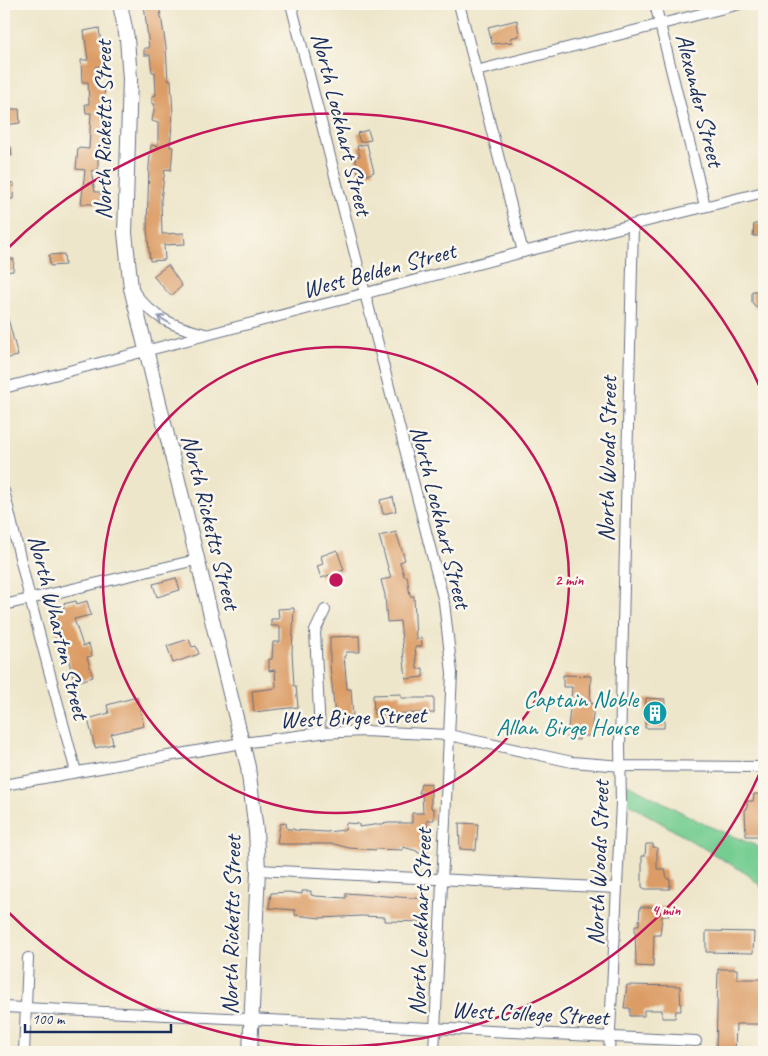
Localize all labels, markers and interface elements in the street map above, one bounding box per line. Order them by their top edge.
street label: North Lockhart Street [305,30,380,220]
street label: Alexander Street [669,30,732,172]
street label: North Ricketts Street [88,38,118,220]
street label: West Belden Street [299,235,461,305]
one-way arrow [157,315,172,324]
street label: North Woods Street [591,374,623,542]
street label: North Lockhart Street [404,423,479,613]
street label: North Ricketts Street [175,431,248,615]
street label: North Wharton Street [22,532,97,724]
centre of rings [327,571,345,589]
text: 2 min [555,571,584,590]
place label: Captain Noble Allan Birge House [496,684,640,742]
street label: West Birge Street [279,699,429,735]
building icon: Captain Noble Allan Birge House [642,700,668,726]
street label: North Woods Street [580,778,616,946]
street label: North Lockhart Street [402,826,438,1016]
street label: North Ricketts Street [214,833,248,1015]
text: 4 min [652,901,681,920]
street label: West College Street [451,994,611,1032]
scale bar [25,1001,171,1033]
text: 100 m [32,1010,66,1029]

